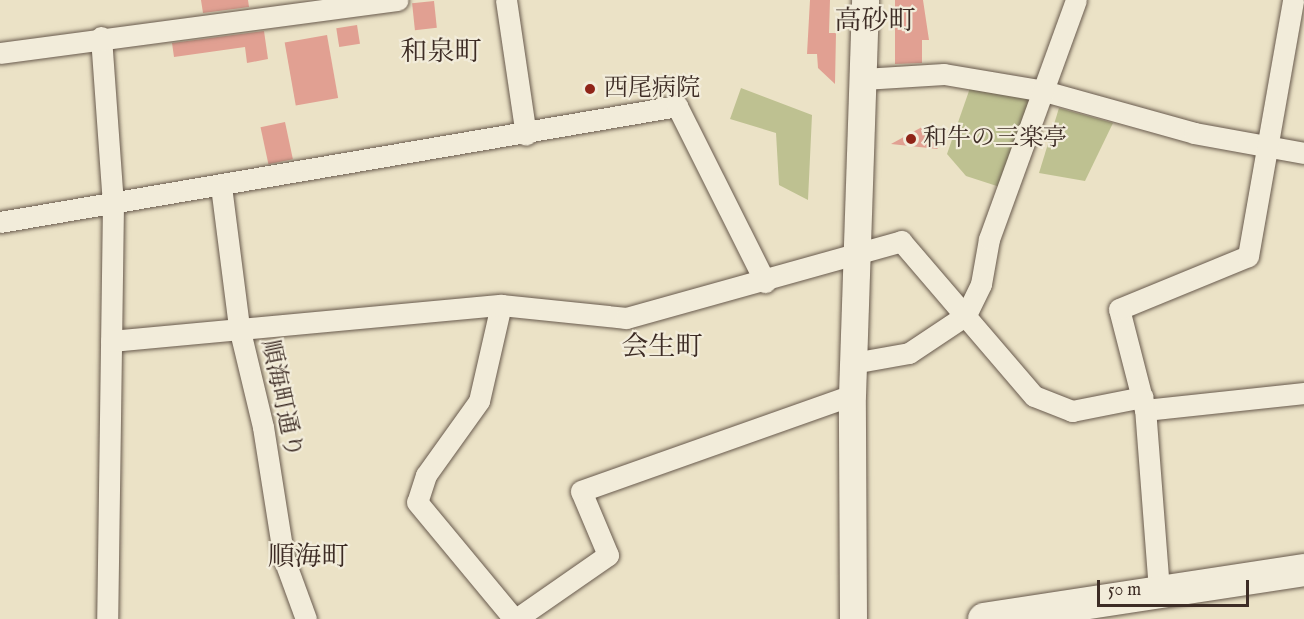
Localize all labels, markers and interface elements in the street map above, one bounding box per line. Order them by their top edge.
district label: 高砂町 [835,7,915,39]
district label: 和泉町 [401,38,481,70]
place label: 西尾病院 [604,75,700,103]
marker: 西尾病院 [581,80,599,98]
place label: 和牛の三楽亭 [923,125,1067,153]
marker: 和牛の三楽亭 [904,132,918,146]
district label: 会生町 [622,333,702,365]
street label: 順海町通り [254,337,308,461]
district label: 順海町 [268,543,348,575]
scale bar [1100,568,1252,606]
text: 50 m [1108,579,1141,602]

